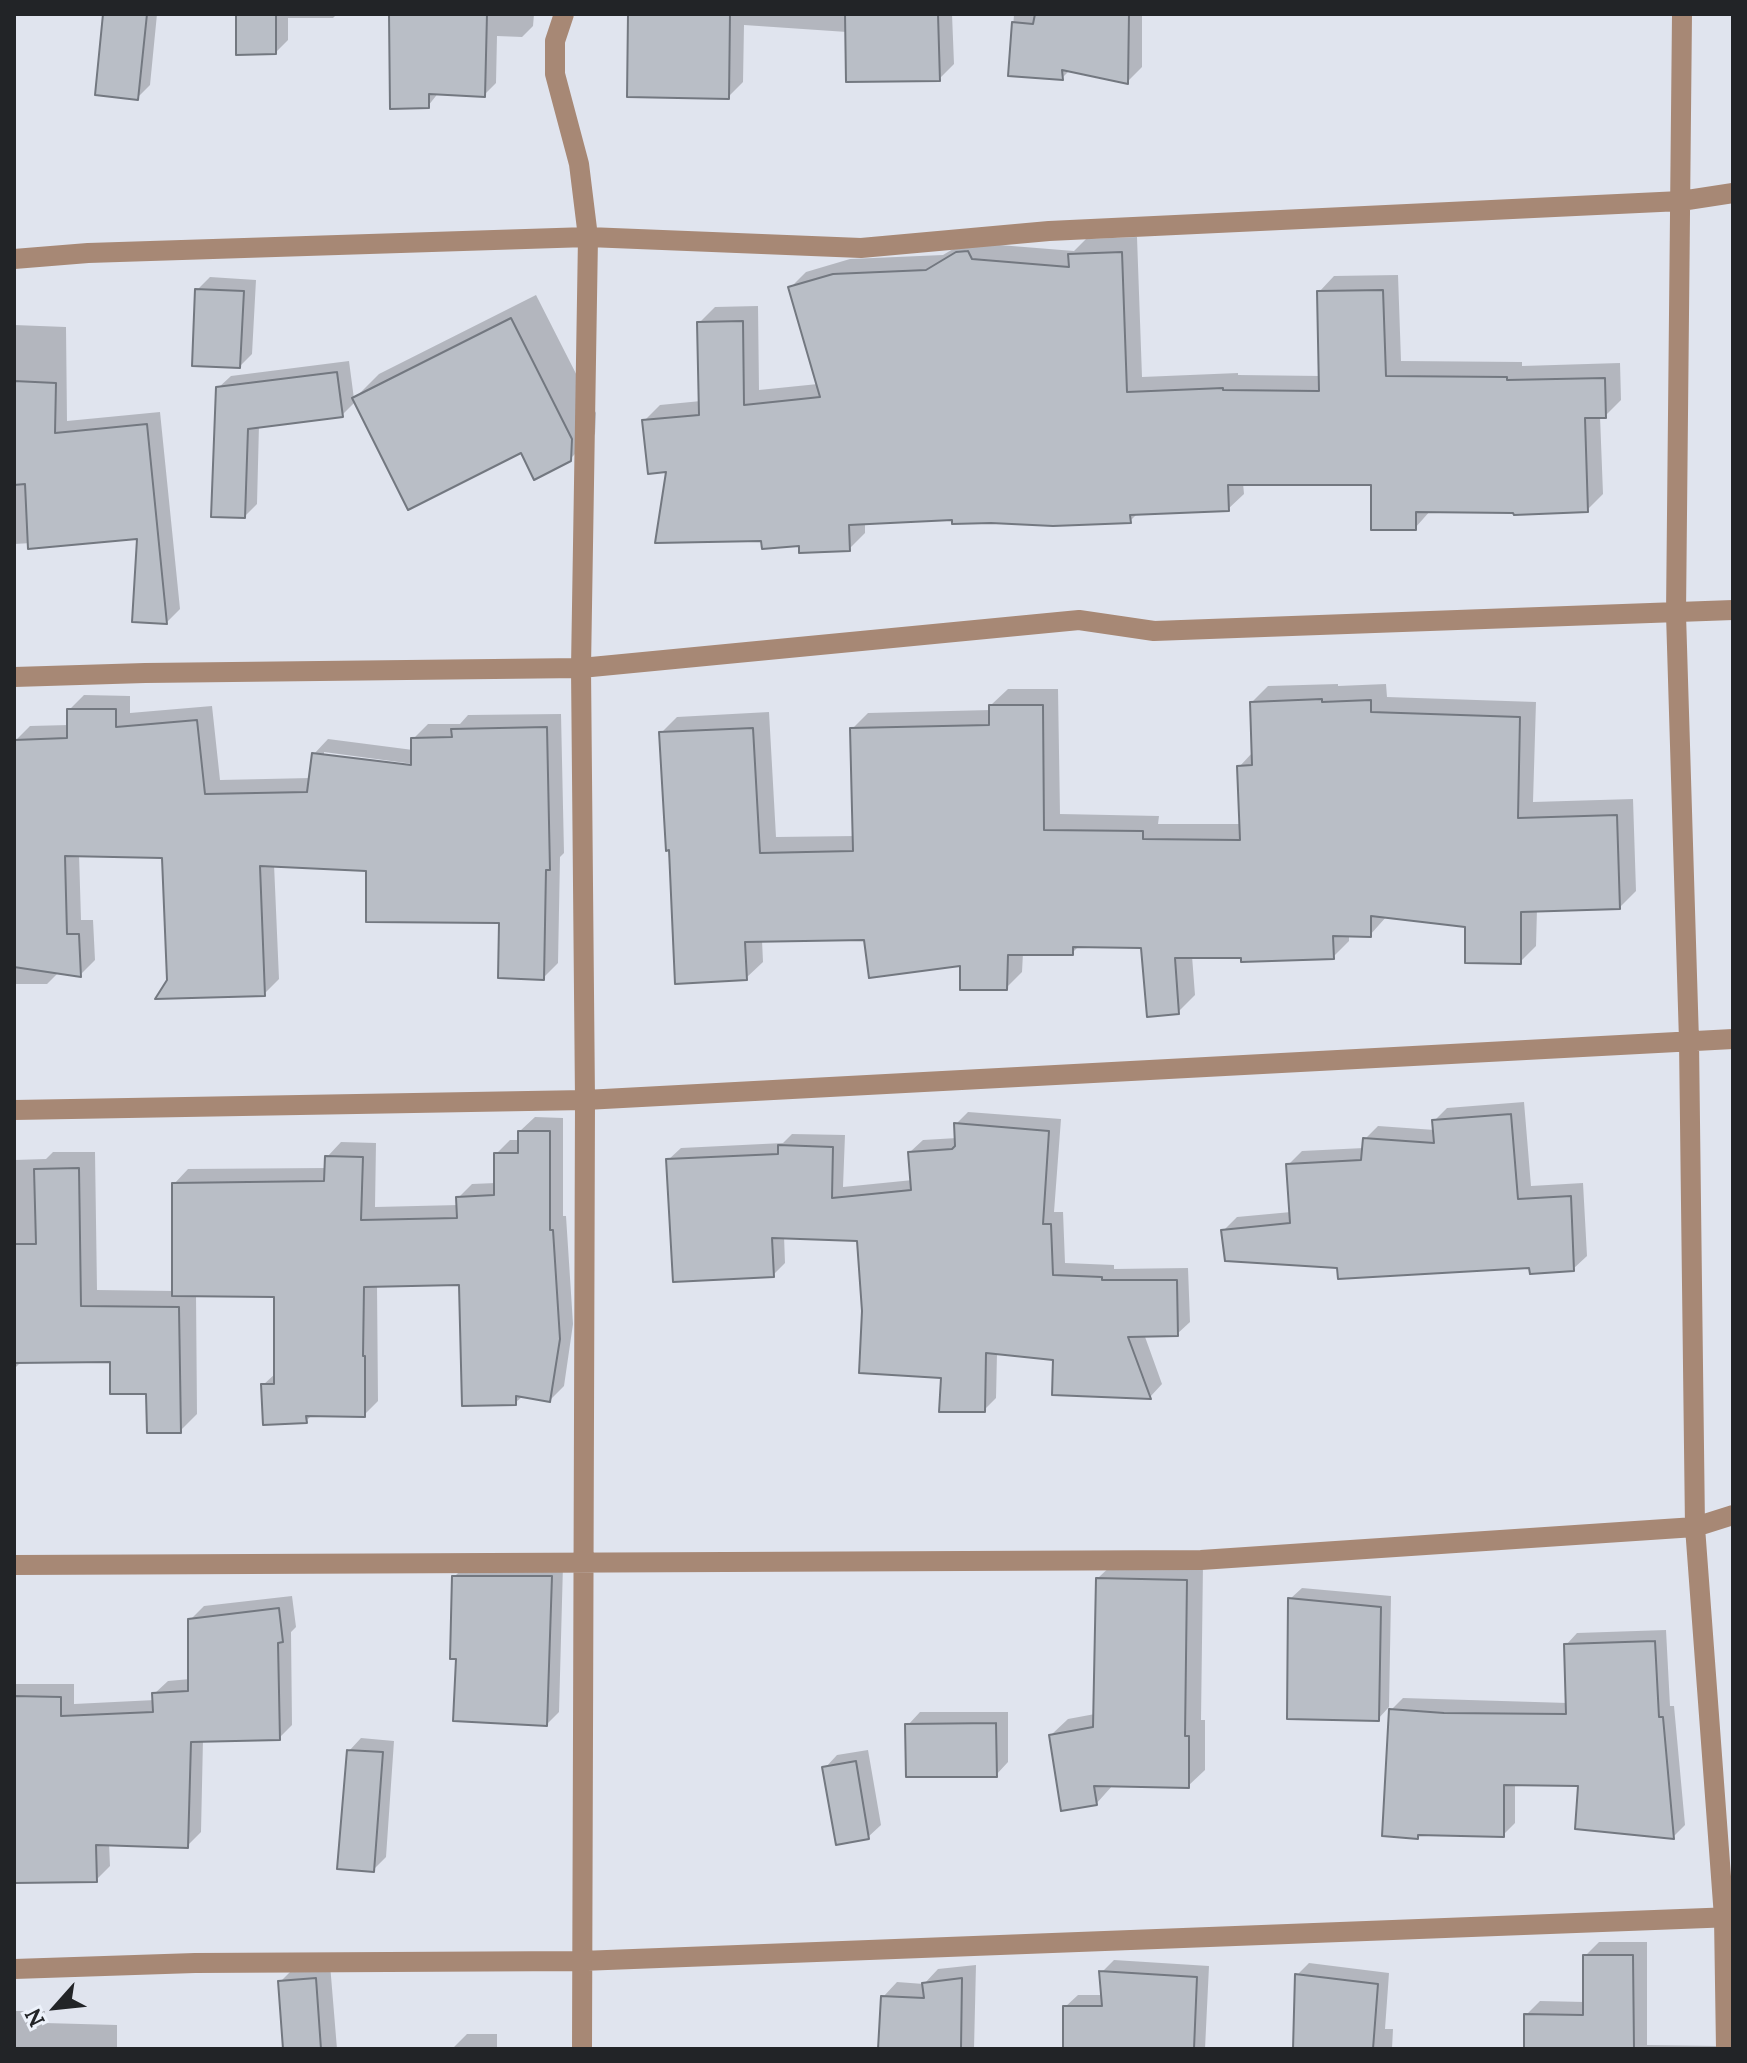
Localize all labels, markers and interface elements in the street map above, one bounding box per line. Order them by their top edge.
north arrow [16,1967,96,2047]
text: N [18,2004,51,2032]

